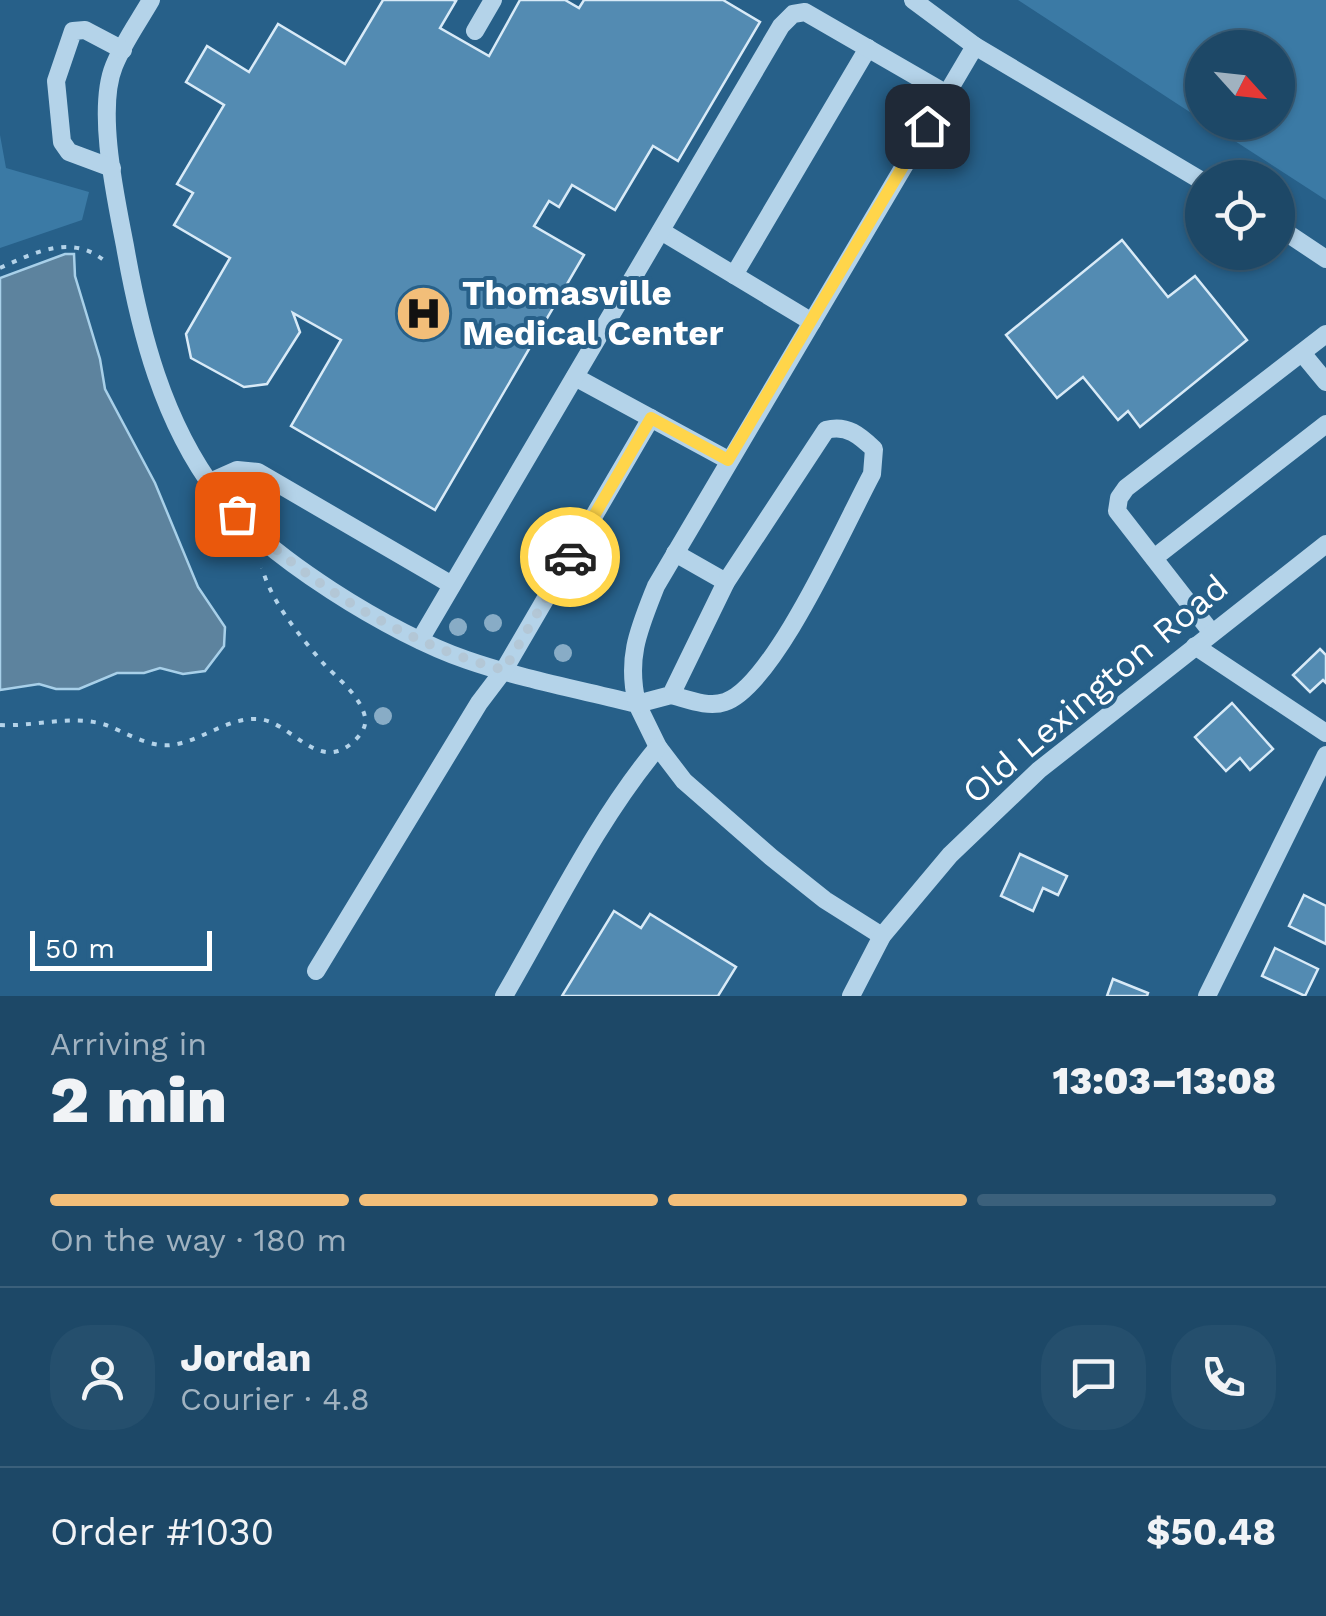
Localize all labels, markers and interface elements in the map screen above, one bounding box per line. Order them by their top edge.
north arrow [1185,30,1295,140]
map controls [1185,30,1295,270]
pin [885,84,970,169]
icon: home [900,99,955,154]
button: locate [1185,160,1295,270]
place label: Thomasville Medical Center [462,272,724,354]
hospital icon: Thomasville Medical Center [393,283,453,343]
pin [195,472,280,557]
icon: bag [210,487,265,542]
courier [520,507,620,607]
icon: car [543,530,598,585]
street label: Old Lexington Road [954,566,1236,812]
scale bar [30,926,212,970]
text: 50 m [45,932,115,965]
text: Arriving in [50,1025,207,1063]
text: 13:03–13:08 [1053,1059,1276,1103]
text: 2 min [50,1062,227,1138]
text: On the way · 180 m [50,1221,347,1259]
button: person [50,1325,155,1430]
button: chat [1041,1325,1146,1430]
button: phone [1171,1325,1276,1430]
text: Jordan [180,1336,312,1380]
text: Courier · 4.8 [180,1380,370,1418]
text: Order #1030 [50,1510,274,1554]
text: $50.48 [1146,1510,1276,1554]

